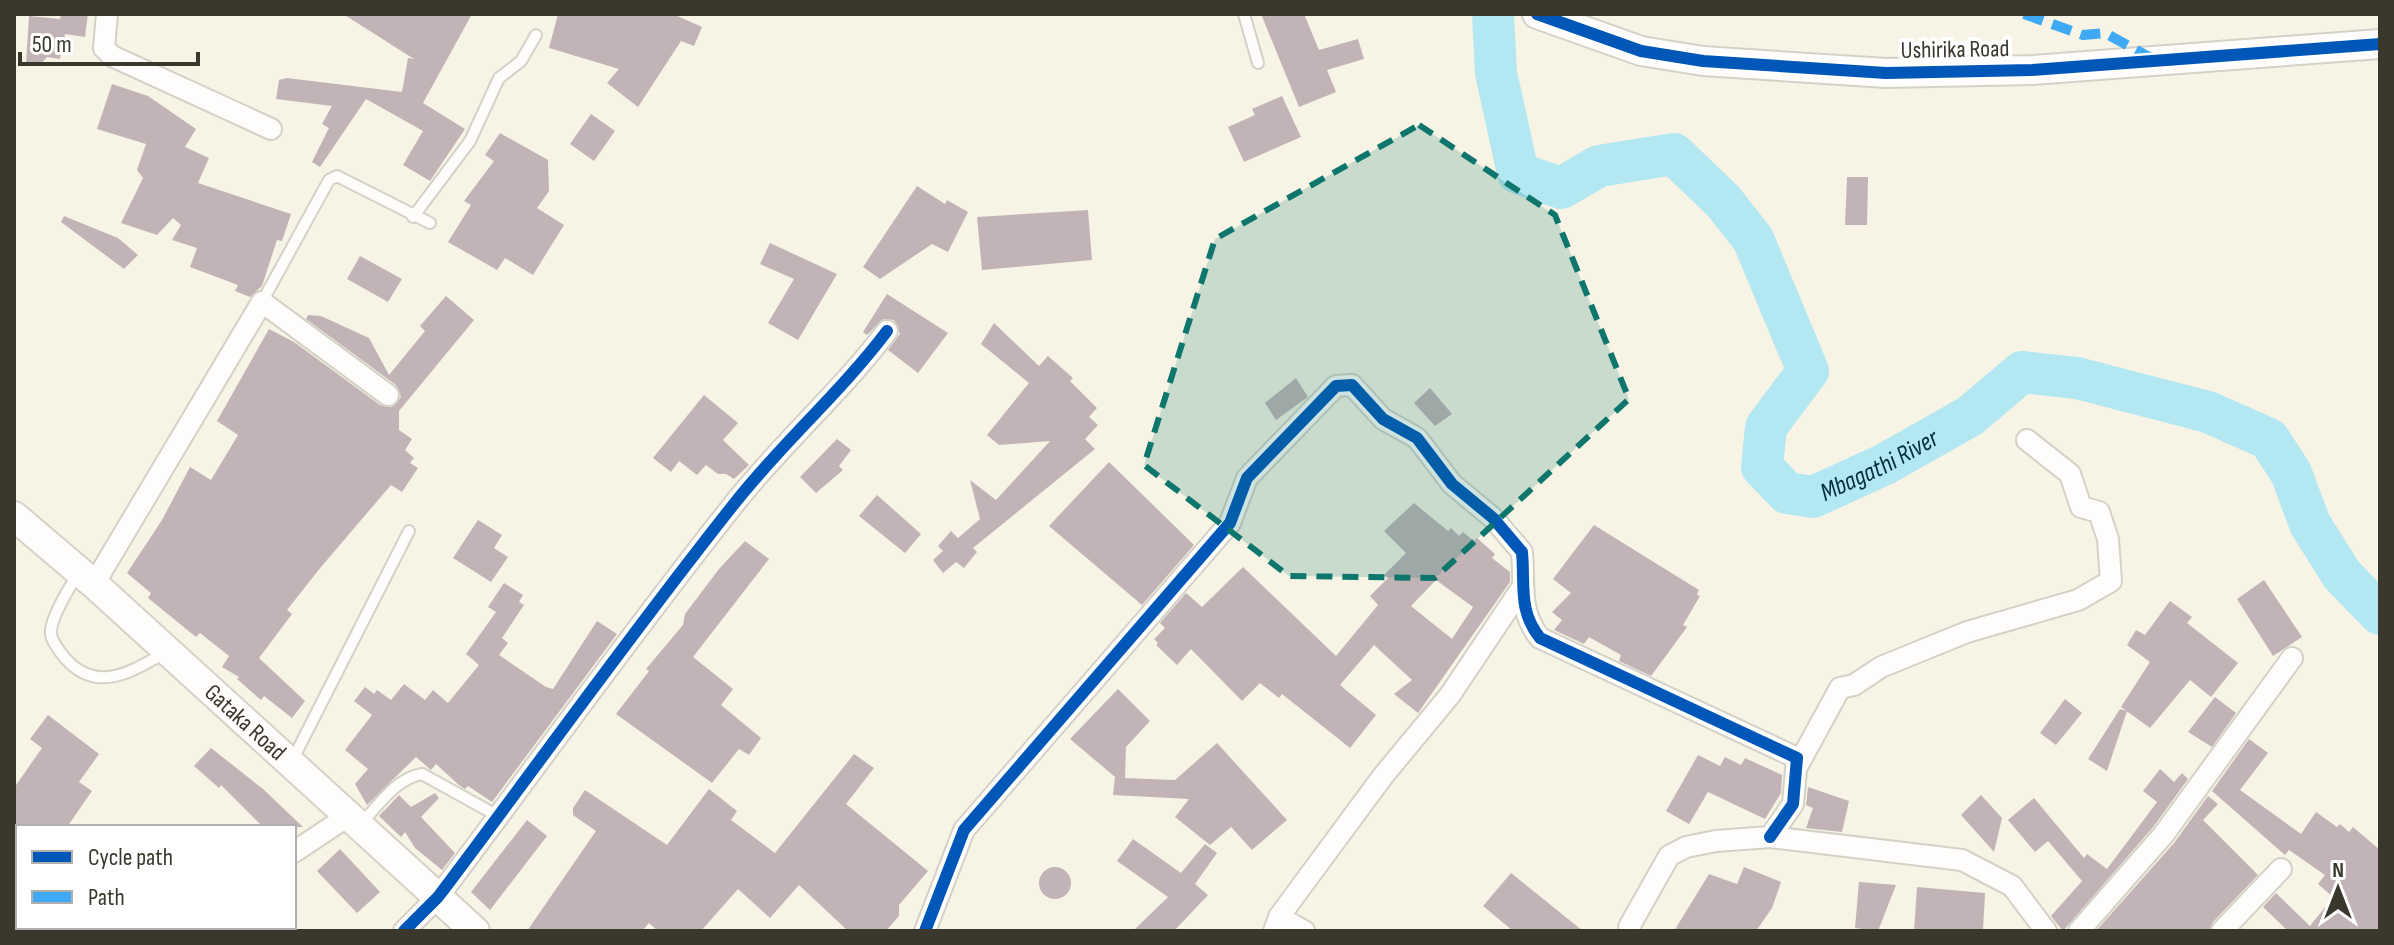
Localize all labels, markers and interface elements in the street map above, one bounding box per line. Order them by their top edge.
scale bar [20,16,198,66]
text: 50 m [32,30,72,59]
street label: Ushirika Road [1900,34,2010,65]
water label: Mbagathi River [1815,422,1946,509]
street label: Gataka Road [199,678,292,767]
legend [16,825,296,929]
text: Cycle path [88,843,173,872]
north arrow [2298,849,2378,929]
text: N [2332,857,2344,884]
text: Path [88,883,125,912]

